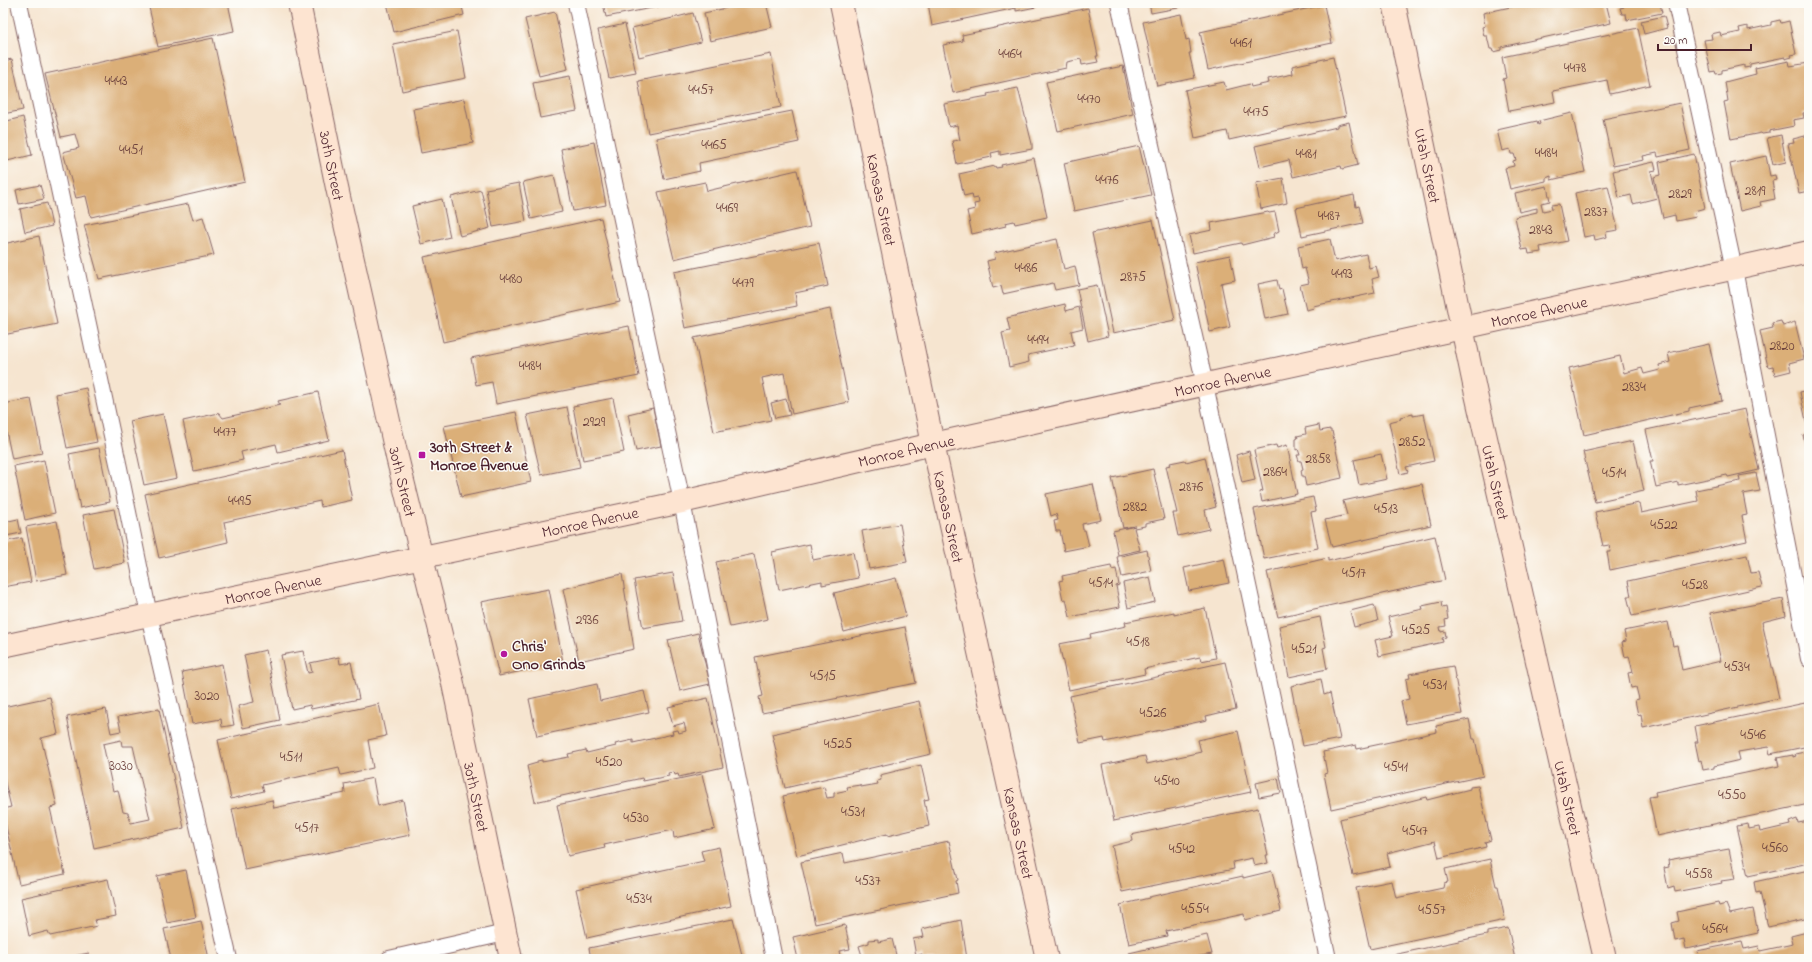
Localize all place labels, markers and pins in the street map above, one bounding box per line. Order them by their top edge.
place label: 30th Street & Monroe Avenue [429,436,529,478]
marker: 30th Street & Monroe Avenue [417,450,427,460]
place label: Chris' Ono Grinds [512,635,586,677]
marker: Chris' Ono Grinds [499,649,509,659]

